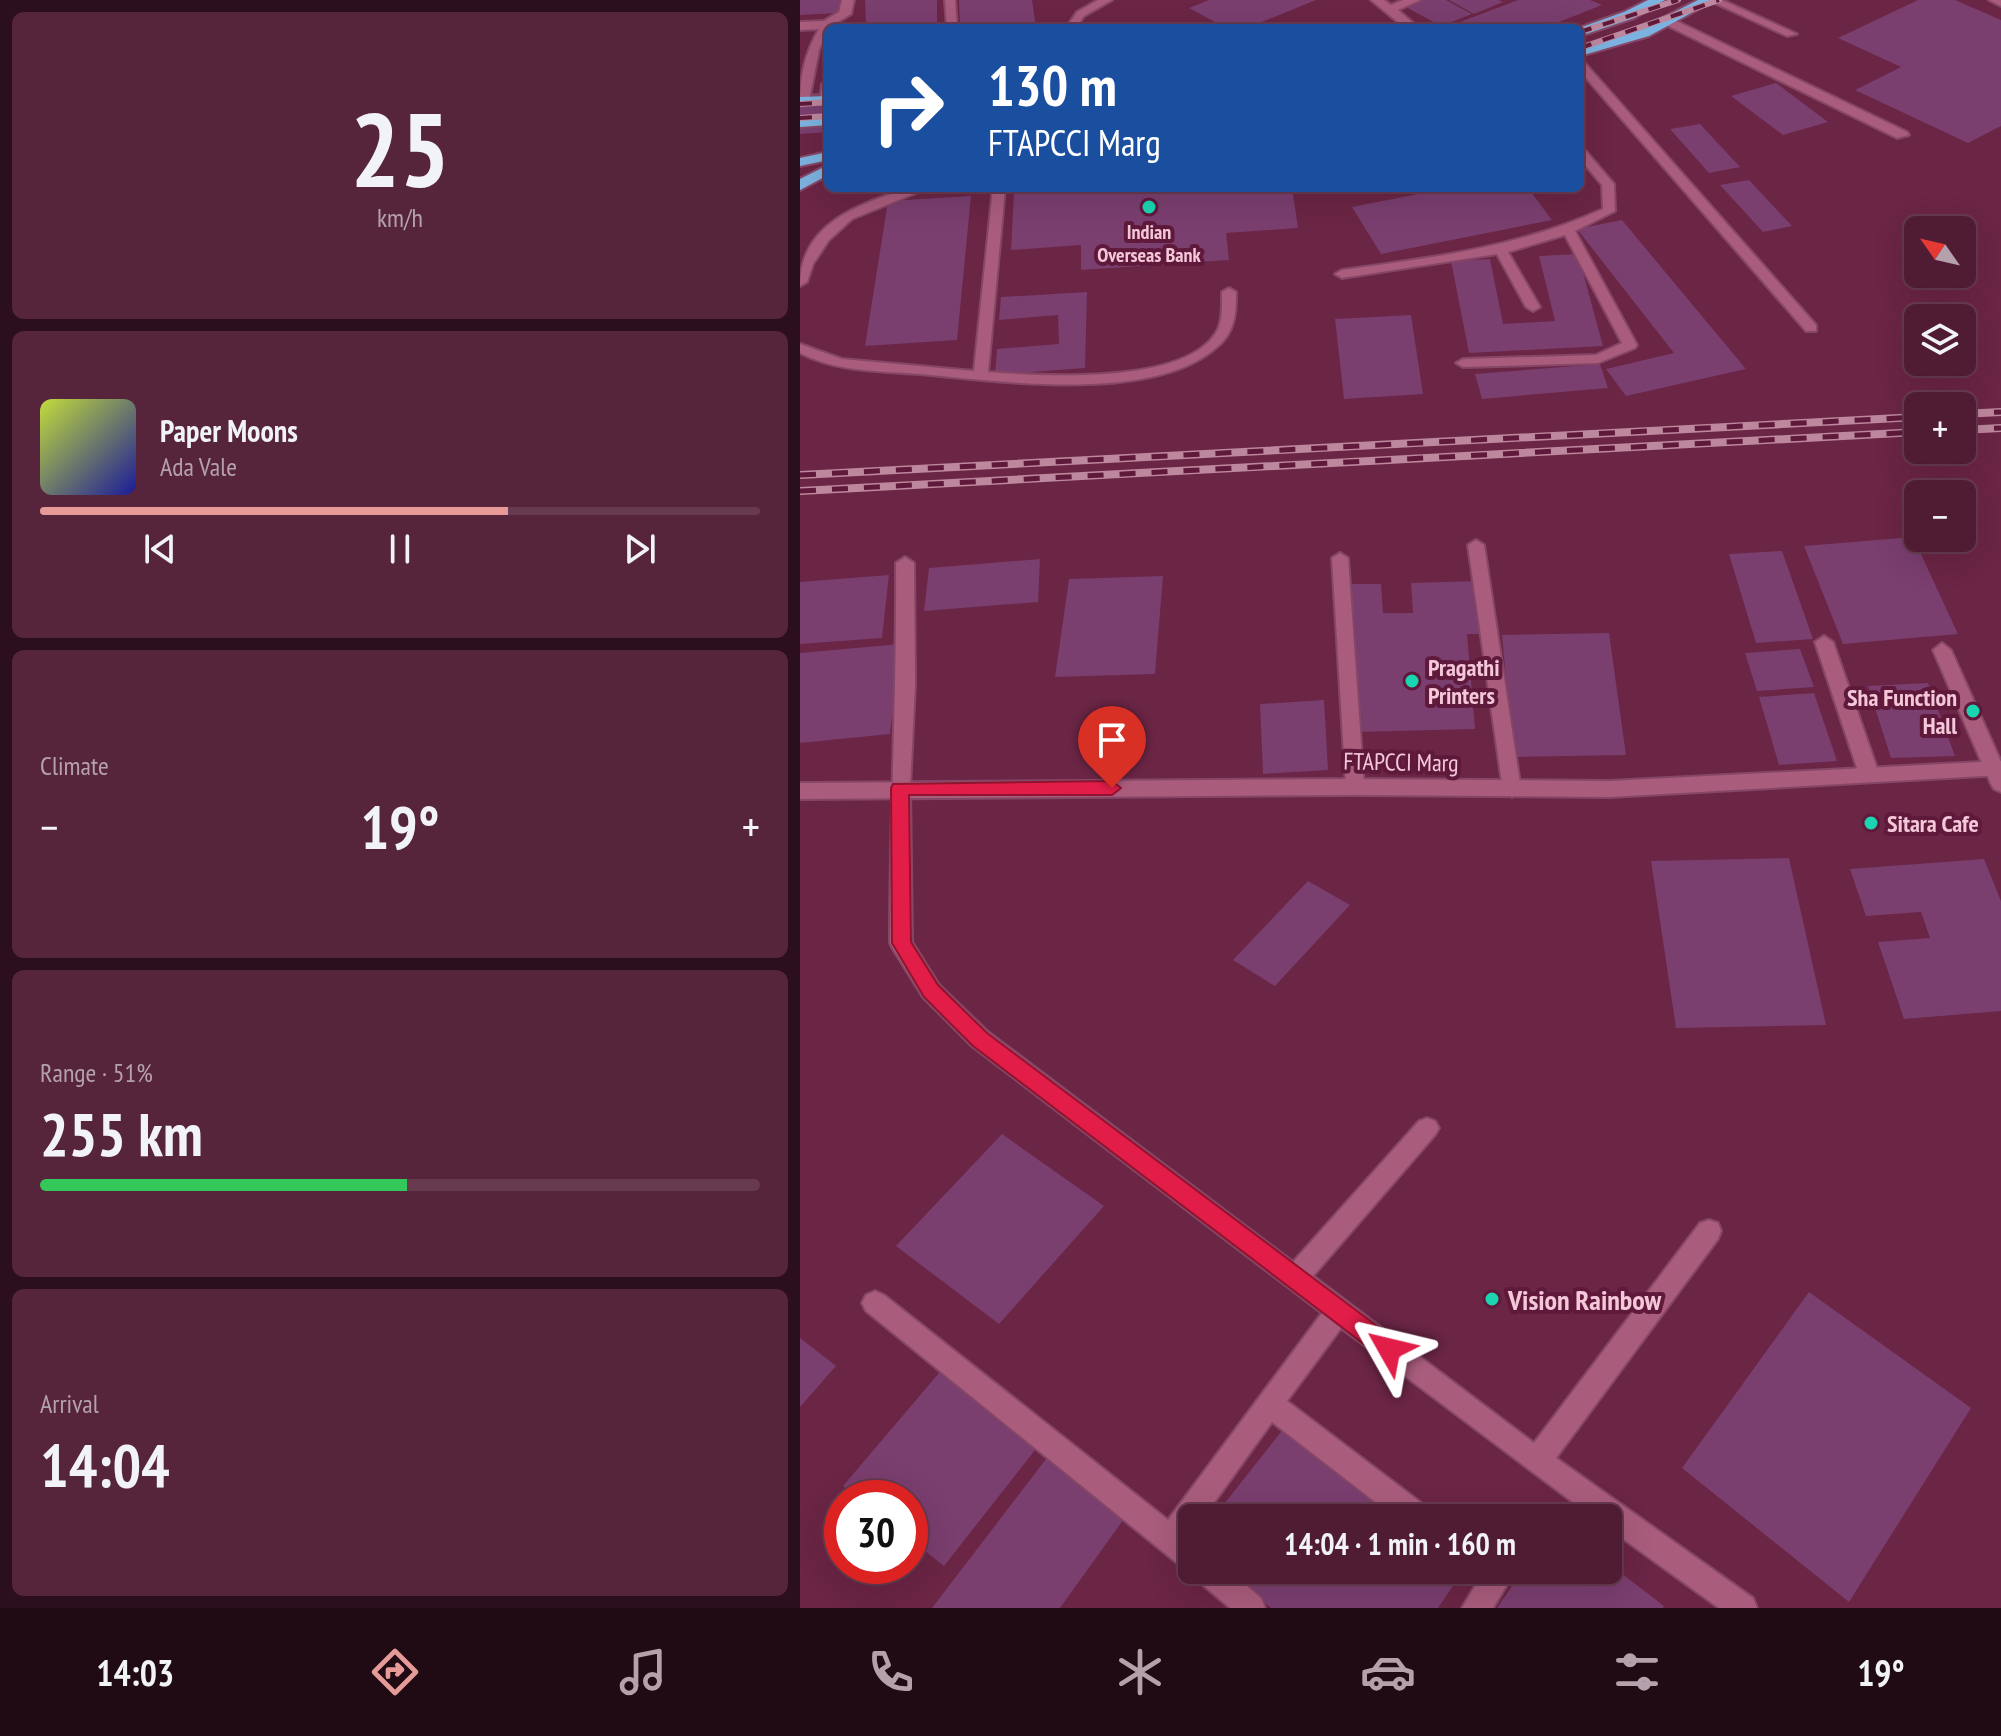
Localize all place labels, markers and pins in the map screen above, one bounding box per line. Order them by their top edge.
marker: Indian Overseas Bank [1140,198,1158,216]
place label: Indian Overseas Bank [1097,219,1201,268]
place label: Pragathi Printers [1428,652,1500,711]
marker: Pragathi Printers [1403,672,1421,690]
place label: Sha Function Hall [1847,682,1957,741]
marker: Sha Function Hall [1964,702,1982,720]
pin [1078,706,1146,788]
place label: Sitara Cafe [1887,808,1979,839]
marker: Sitara Cafe [1862,814,1880,832]
place label: Vision Rainbow [1507,1281,1661,1318]
marker: Vision Rainbow [1483,1290,1501,1308]

